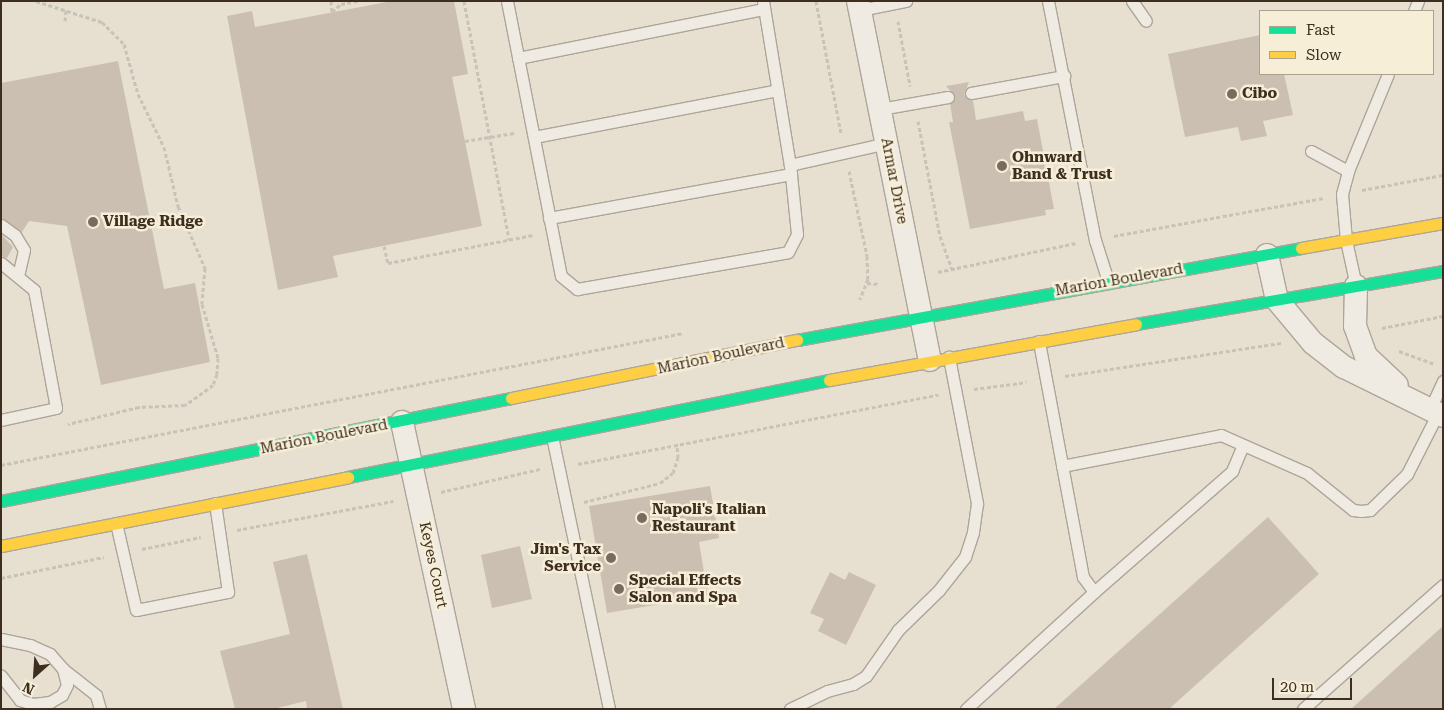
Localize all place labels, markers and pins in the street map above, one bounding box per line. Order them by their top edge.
place label: Cibo [1242,85,1277,103]
marker: Cibo [1226,88,1238,100]
place label: Ohnward Band & Trust [1012,148,1112,183]
marker: Ohnward Band & Trust [996,160,1008,172]
place label: Village Ridge [103,213,203,231]
marker: Village Ridge [87,216,99,228]
place label: Napoli's Italian Restaurant [652,500,766,535]
marker: Napoli's Italian Restaurant [636,512,648,524]
place label: Jim's Tax Service [531,540,601,575]
marker: Jim's Tax Service [605,552,617,564]
place label: Special Effects Salon and Spa [629,571,741,606]
marker: Special Effects Salon and Spa [613,583,625,595]

